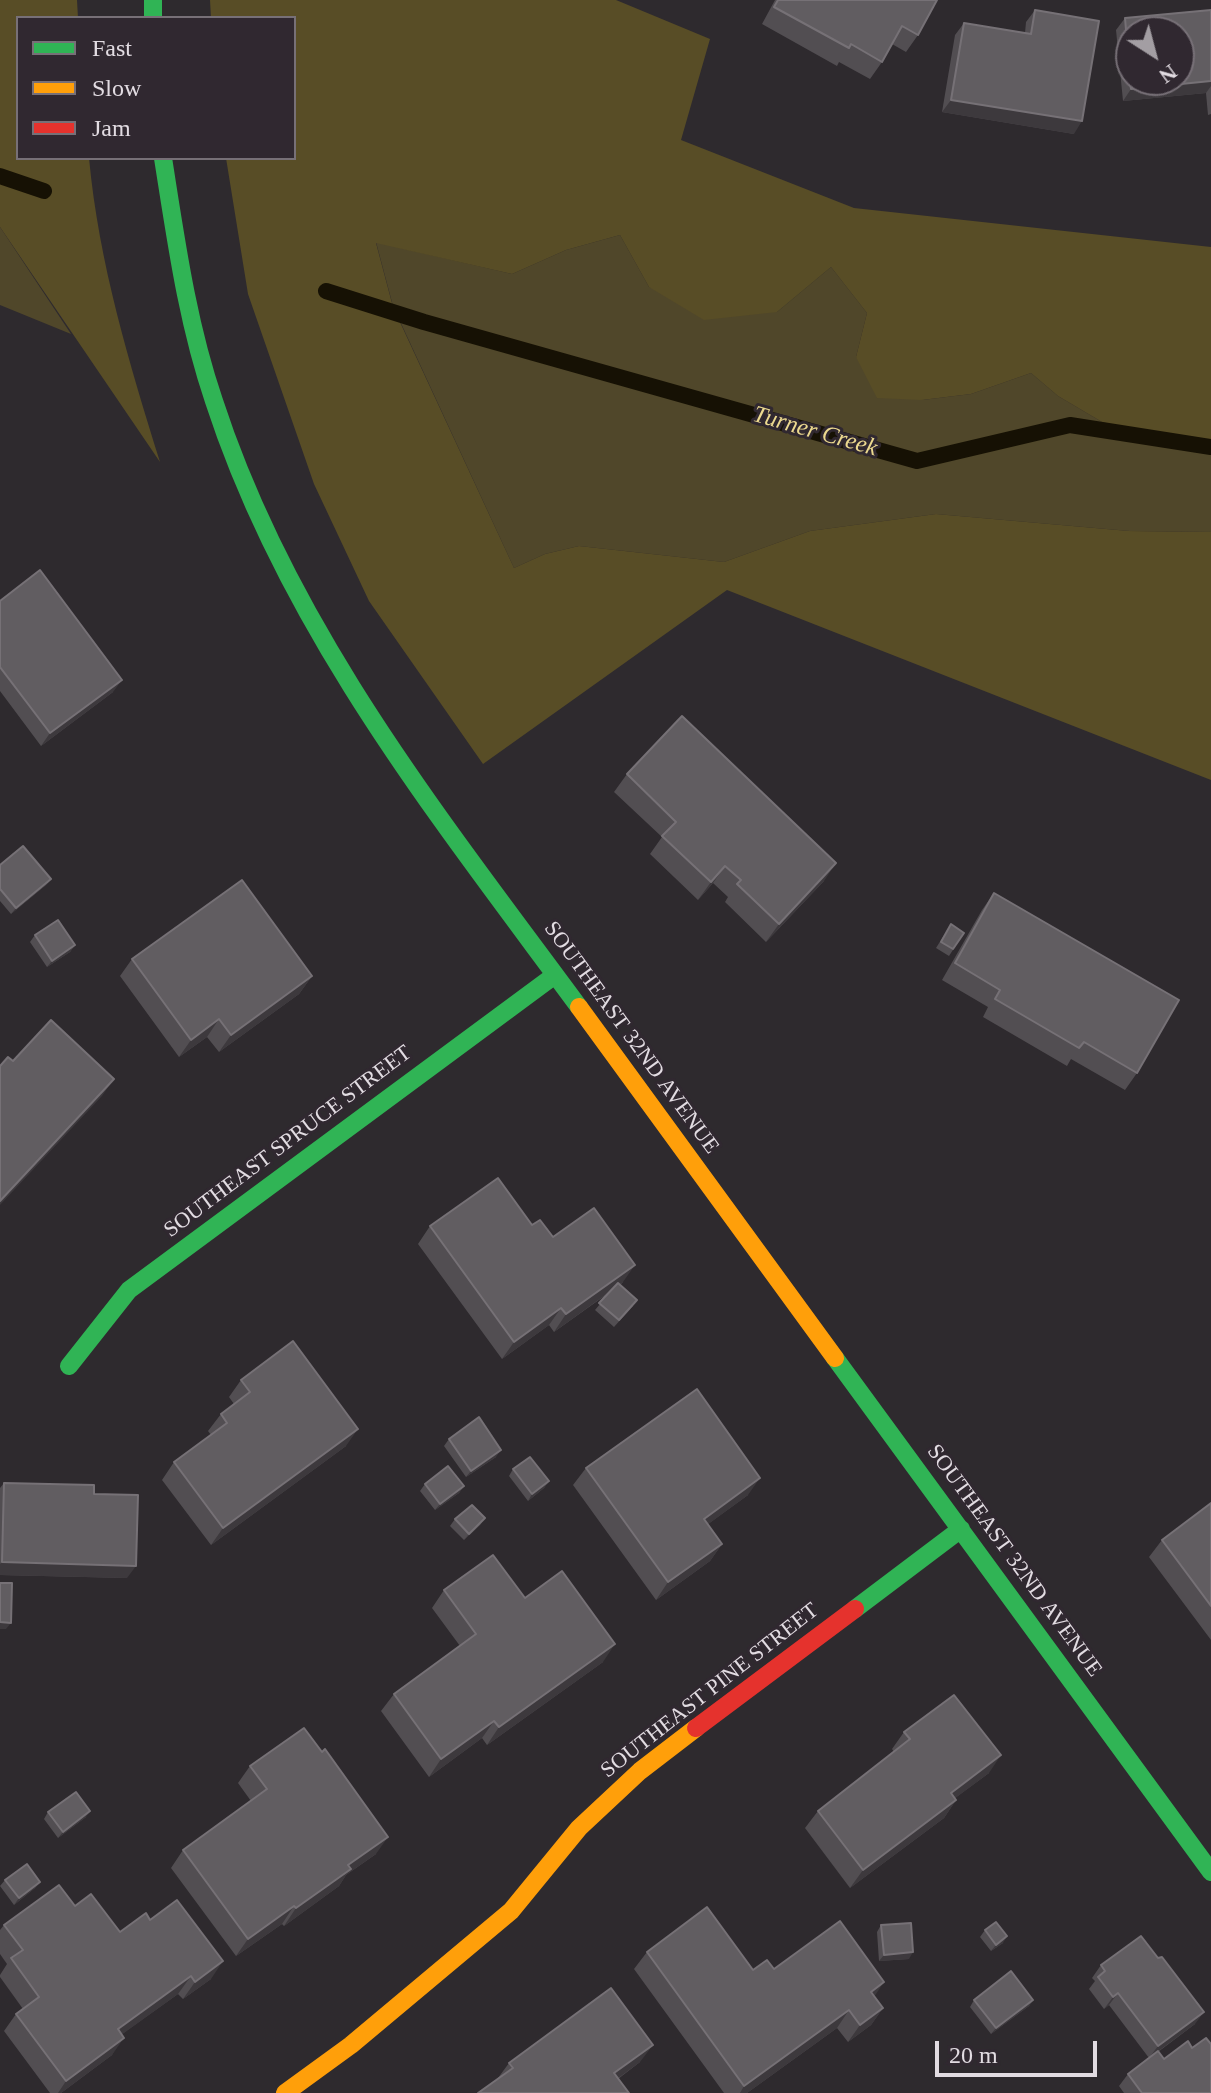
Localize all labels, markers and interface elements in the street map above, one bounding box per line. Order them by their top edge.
legend [16,16,296,160]
north arrow [1115,16,1195,96]
text: Fast [92,35,132,61]
text: N [1154,59,1182,89]
text: Slow [92,75,141,101]
text: Jam [92,115,131,141]
water label: Turner Creek [750,401,880,463]
street label: SOUTHEAST 32ND AVENUE [538,917,724,1159]
street label: SOUTHEAST SPRUCE STREET [159,1040,417,1244]
street label: SOUTHEAST 32ND AVENUE [921,1440,1107,1682]
street label: SOUTHEAST PINE STREET [596,1598,824,1784]
scale bar [939,2025,1101,2075]
text: 20 m [949,2042,998,2068]

